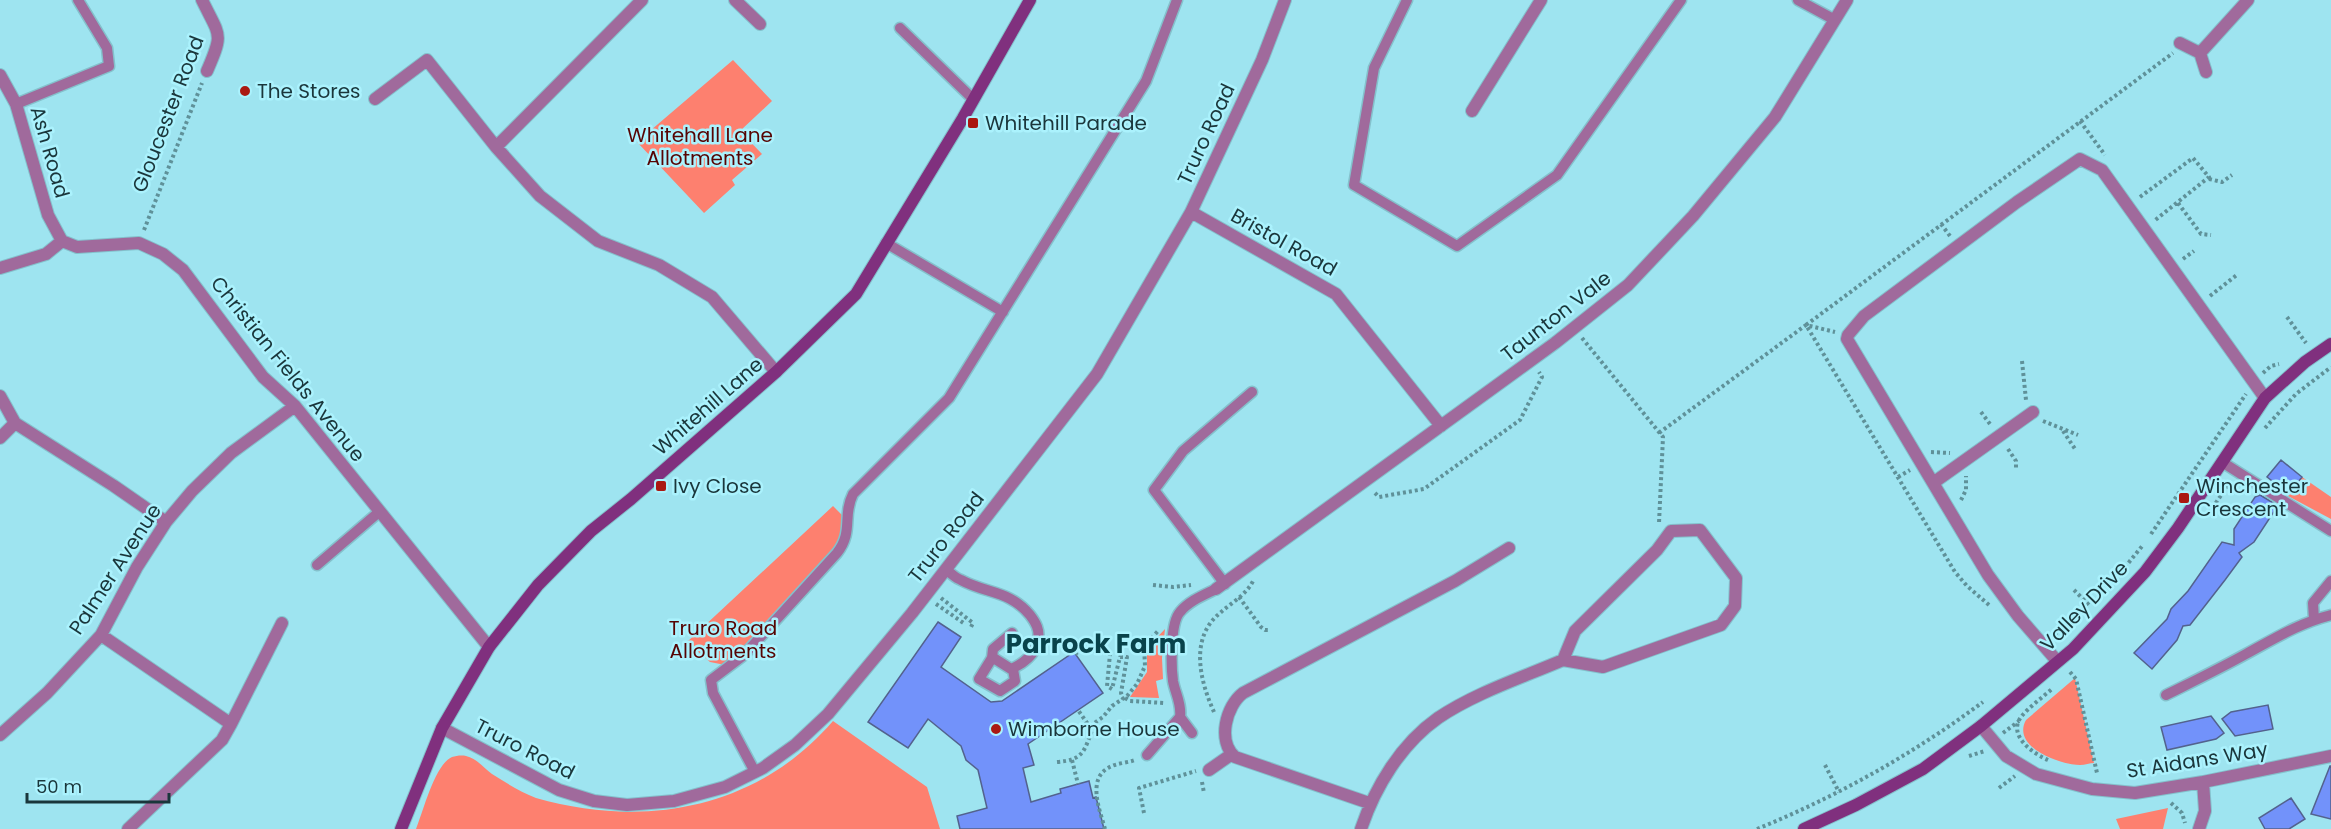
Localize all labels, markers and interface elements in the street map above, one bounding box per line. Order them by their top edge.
street label: Gloucester Road [125,32,211,196]
place label: The Stores [257,77,360,105]
street label: Truro Road [1170,79,1242,189]
marker: The Stores [238,84,252,98]
street label: Ash Road [24,103,76,201]
place label: Whitehill Parade [985,109,1147,137]
marker: Whitehill Parade [966,116,980,130]
park label: Whitehall Lane Allotments [627,121,773,172]
street label: Bristol Road [1226,201,1342,283]
street label: Taunton Vale [1495,264,1617,368]
street label: Christian Fields Avenue [204,270,372,468]
street label: Whitehill Lane [647,350,769,462]
place label: Ivy Close [673,472,762,500]
place label: Winchester Crescent [2196,472,2308,523]
marker: Ivy Close [654,479,668,493]
street label: Truro Road [902,486,990,588]
marker: Winchester Crescent [2177,491,2191,505]
street label: Palmer Avenue [62,498,168,640]
street label: Valley Drive [2034,555,2134,657]
park label: Truro Road Allotments [669,614,777,665]
district label: Parrock Farm [1006,626,1186,662]
street label: Truro Road [470,712,580,786]
place label: Wimborne House [1008,715,1180,743]
marker: Wimborne House [989,722,1003,736]
street label: St Aidans Way [2124,735,2270,785]
scale bar [27,766,170,804]
text: 50 m [36,774,82,799]

